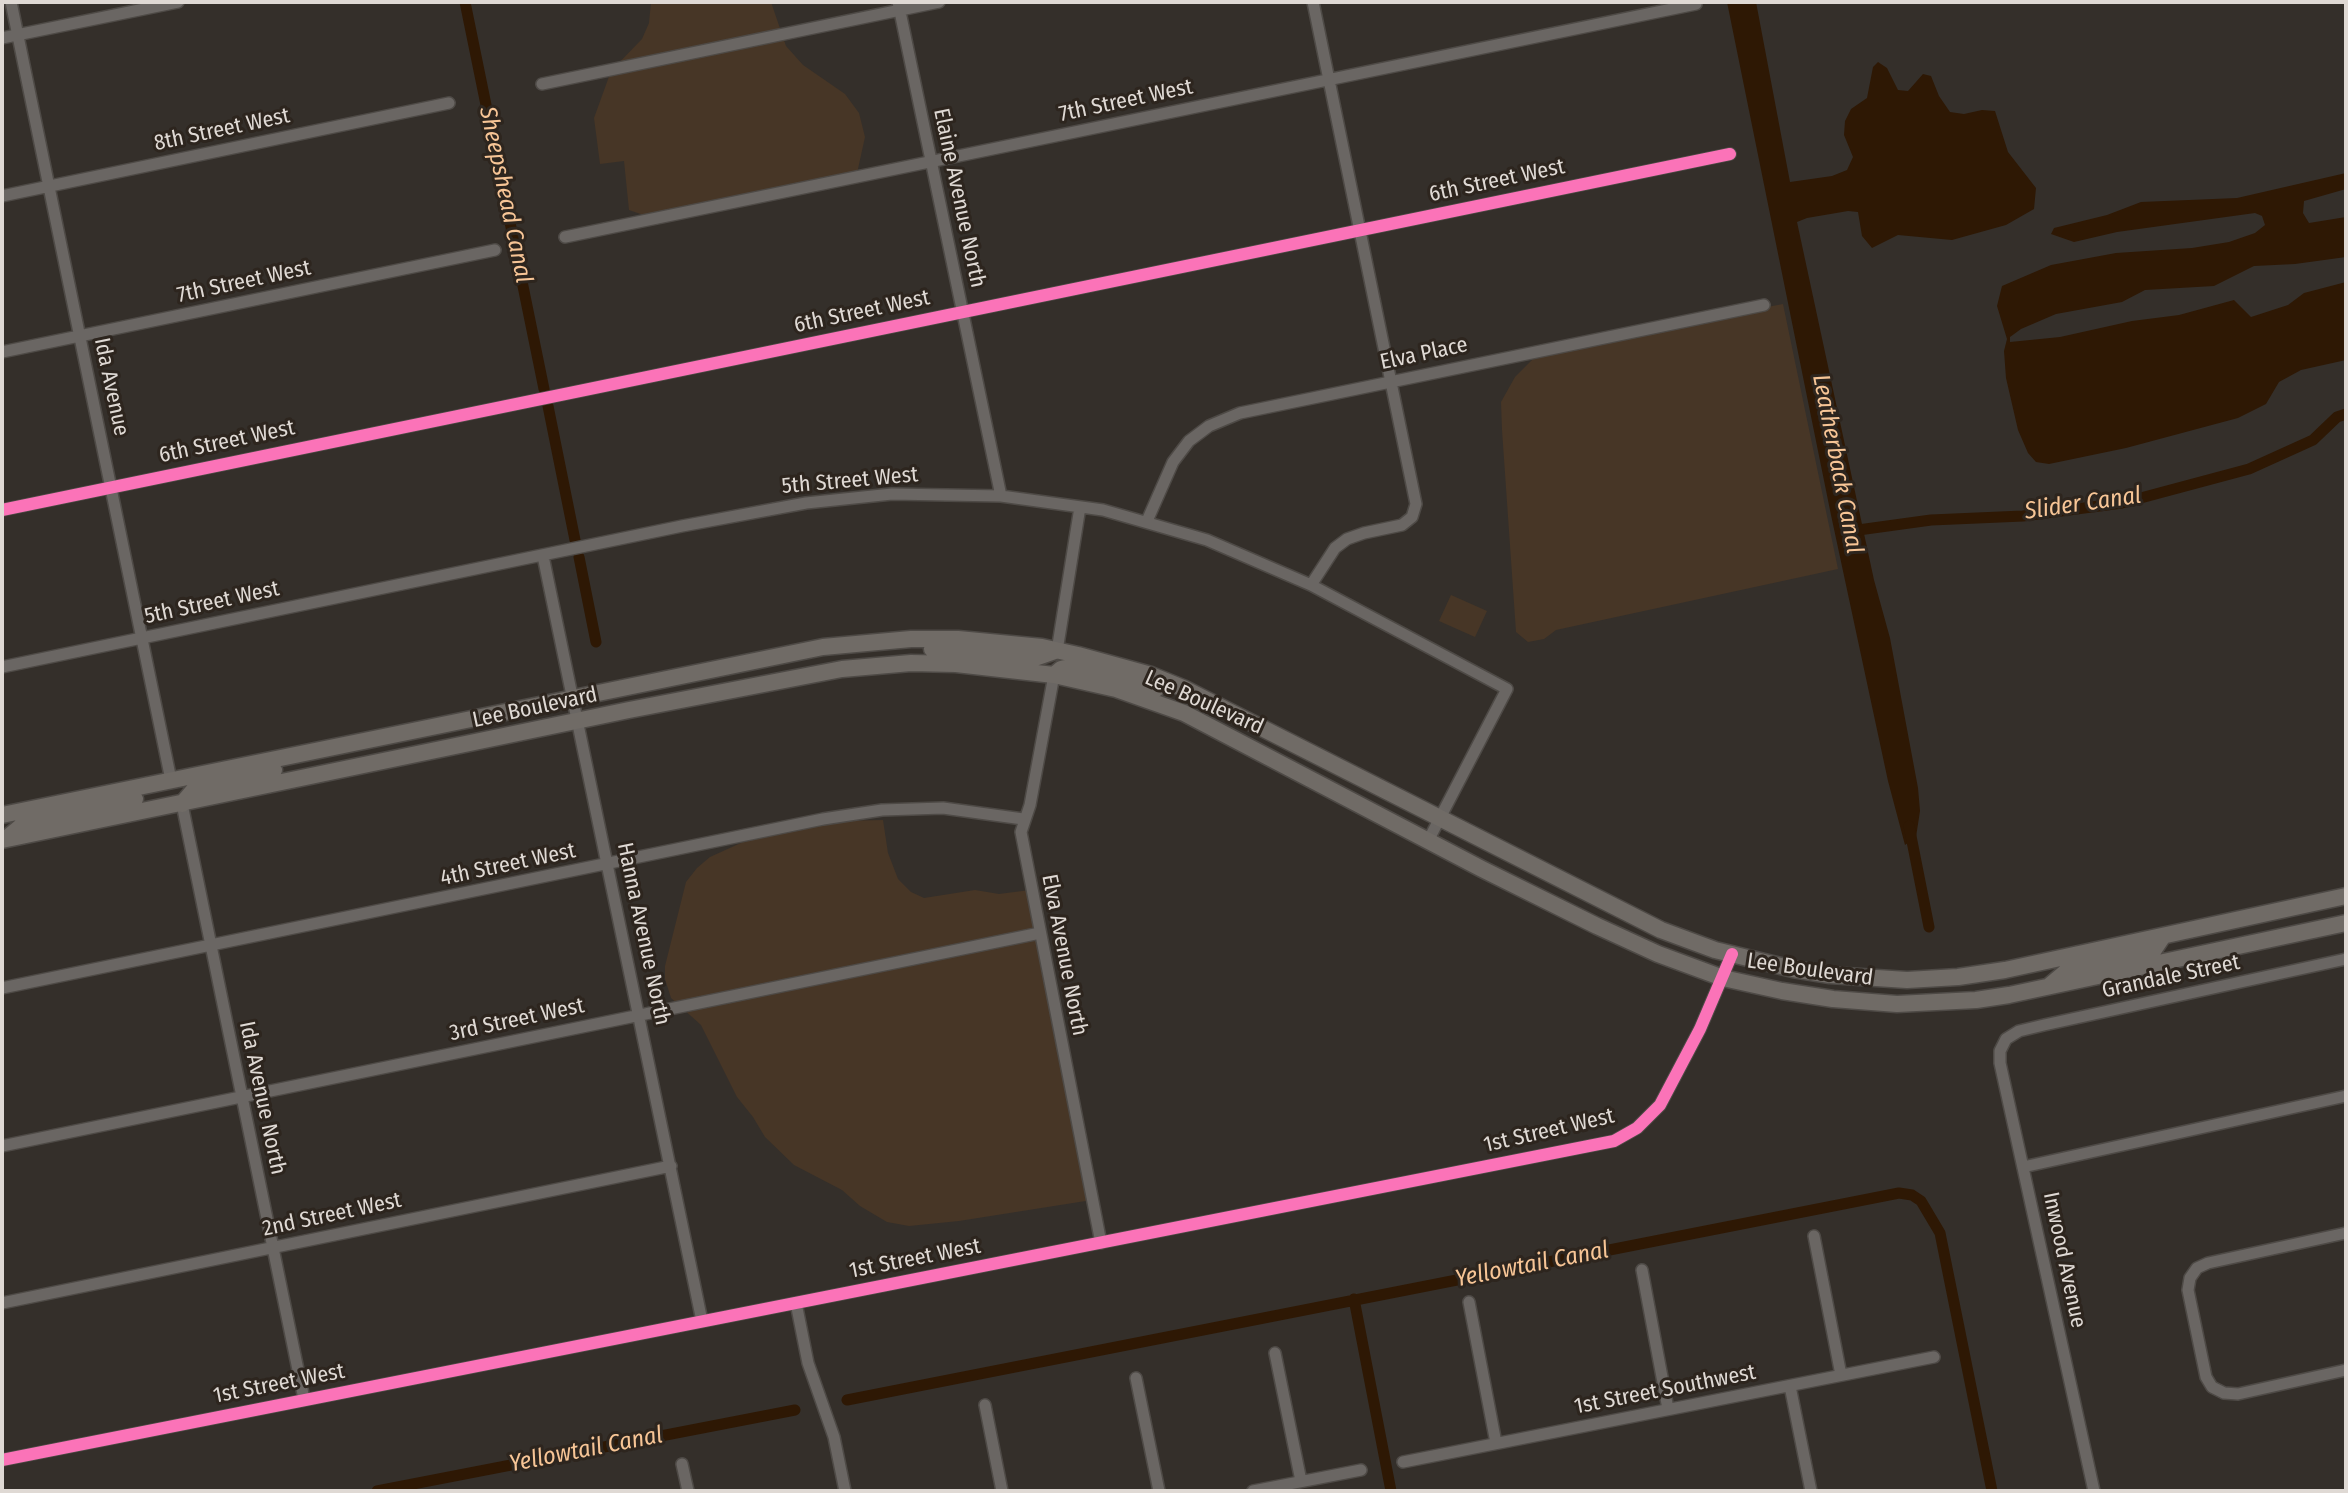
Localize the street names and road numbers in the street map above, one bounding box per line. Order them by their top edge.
street label: 7th Street West [1057,74,1195,128]
street label: 8th Street West [152,103,292,157]
street label: Elaine Avenue North [927,106,991,290]
street label: 6th Street West [1427,154,1567,208]
street label: 7th Street West [175,255,313,309]
street label: 6th Street West [792,285,932,339]
street label: Elva Place [1378,332,1470,376]
street label: Ida Avenue [88,336,134,438]
street label: 6th Street West [157,415,297,469]
street label: 5th Street West [781,462,919,500]
street label: 5th Street West [142,576,282,630]
street label: Lee Boulevard [1141,665,1267,741]
street label: Lee Boulevard [470,682,600,734]
street label: 4th Street West [438,838,578,892]
street label: Hanna Avenue North [611,840,675,1028]
street label: Elva Avenue North [1035,872,1093,1038]
street label: Lee Boulevard [1745,948,1875,992]
street label: Grandale Street [2100,950,2242,1004]
street label: 3rd Street West [447,993,587,1047]
street label: Ida Avenue North [233,1019,291,1177]
street label: 1st Street West [1481,1103,1617,1159]
street label: 2nd Street West [260,1187,404,1243]
street label: Inwood Avenue [2037,1190,2091,1330]
street label: 1st Street West [847,1233,983,1285]
street label: 1st Street West [211,1358,347,1410]
street label: 1st Street Southwest [1572,1359,1758,1421]

